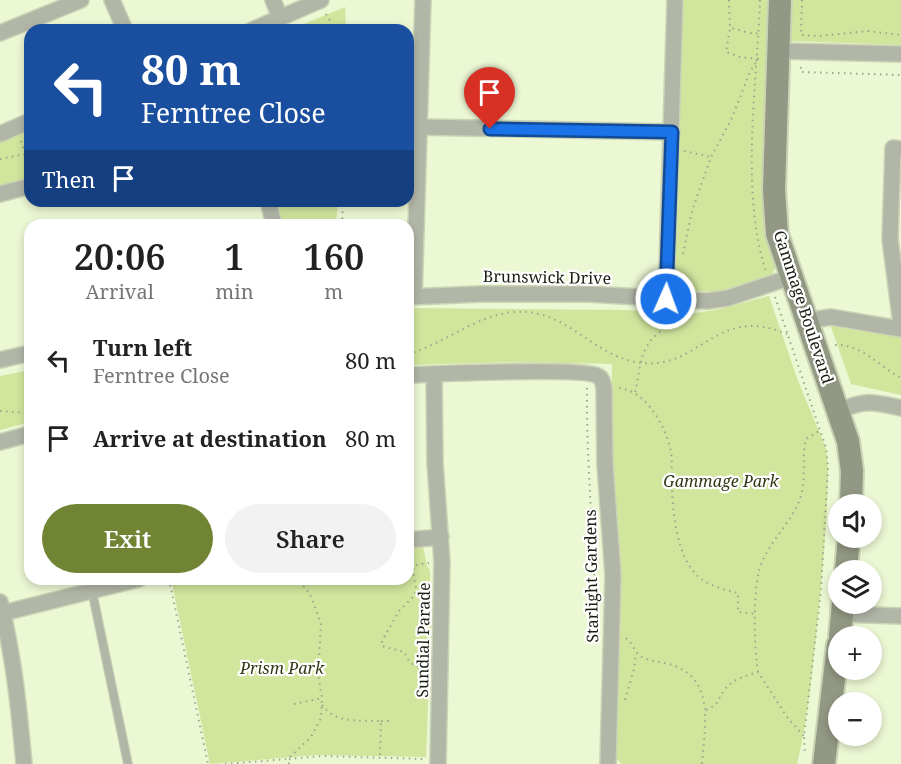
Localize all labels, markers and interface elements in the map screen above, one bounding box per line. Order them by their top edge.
text: 80 m [141,40,241,97]
icon: left [42,48,120,126]
pin [464,67,515,129]
icon: arrive [473,76,506,109]
text: Ferntree Close [141,94,326,131]
icon: arrive [107,162,140,195]
text: Then [42,164,95,194]
street label: Gammage Boulevard [769,228,839,387]
text: 20:06 [74,232,166,281]
text: 1 [224,232,245,281]
text: 160 [303,232,364,281]
street label: Brunswick Drive [483,265,611,289]
position arrow [634,267,698,331]
text: Arrival [85,278,154,305]
text: min [215,278,254,305]
text: m [324,278,343,305]
text: Turn left [93,332,192,362]
icon: left [42,344,75,377]
text: 80 m [345,345,396,375]
text: Ferntree Close [93,362,230,389]
icon: arrive [42,422,75,455]
text: Arrive at destination [93,423,327,453]
text: 80 m [345,423,396,453]
park label: Gammage Park [663,470,780,492]
map controls [828,494,882,746]
button: sound [828,494,882,548]
button: Exit [42,504,213,573]
button: Share [225,504,396,573]
street label: Starlight Gardens [579,509,603,643]
button: layers [828,560,882,614]
street label: Sundial Parade [411,582,435,698]
button: + [828,626,882,680]
park label: Prism Park [239,657,325,679]
button: − [828,692,882,746]

